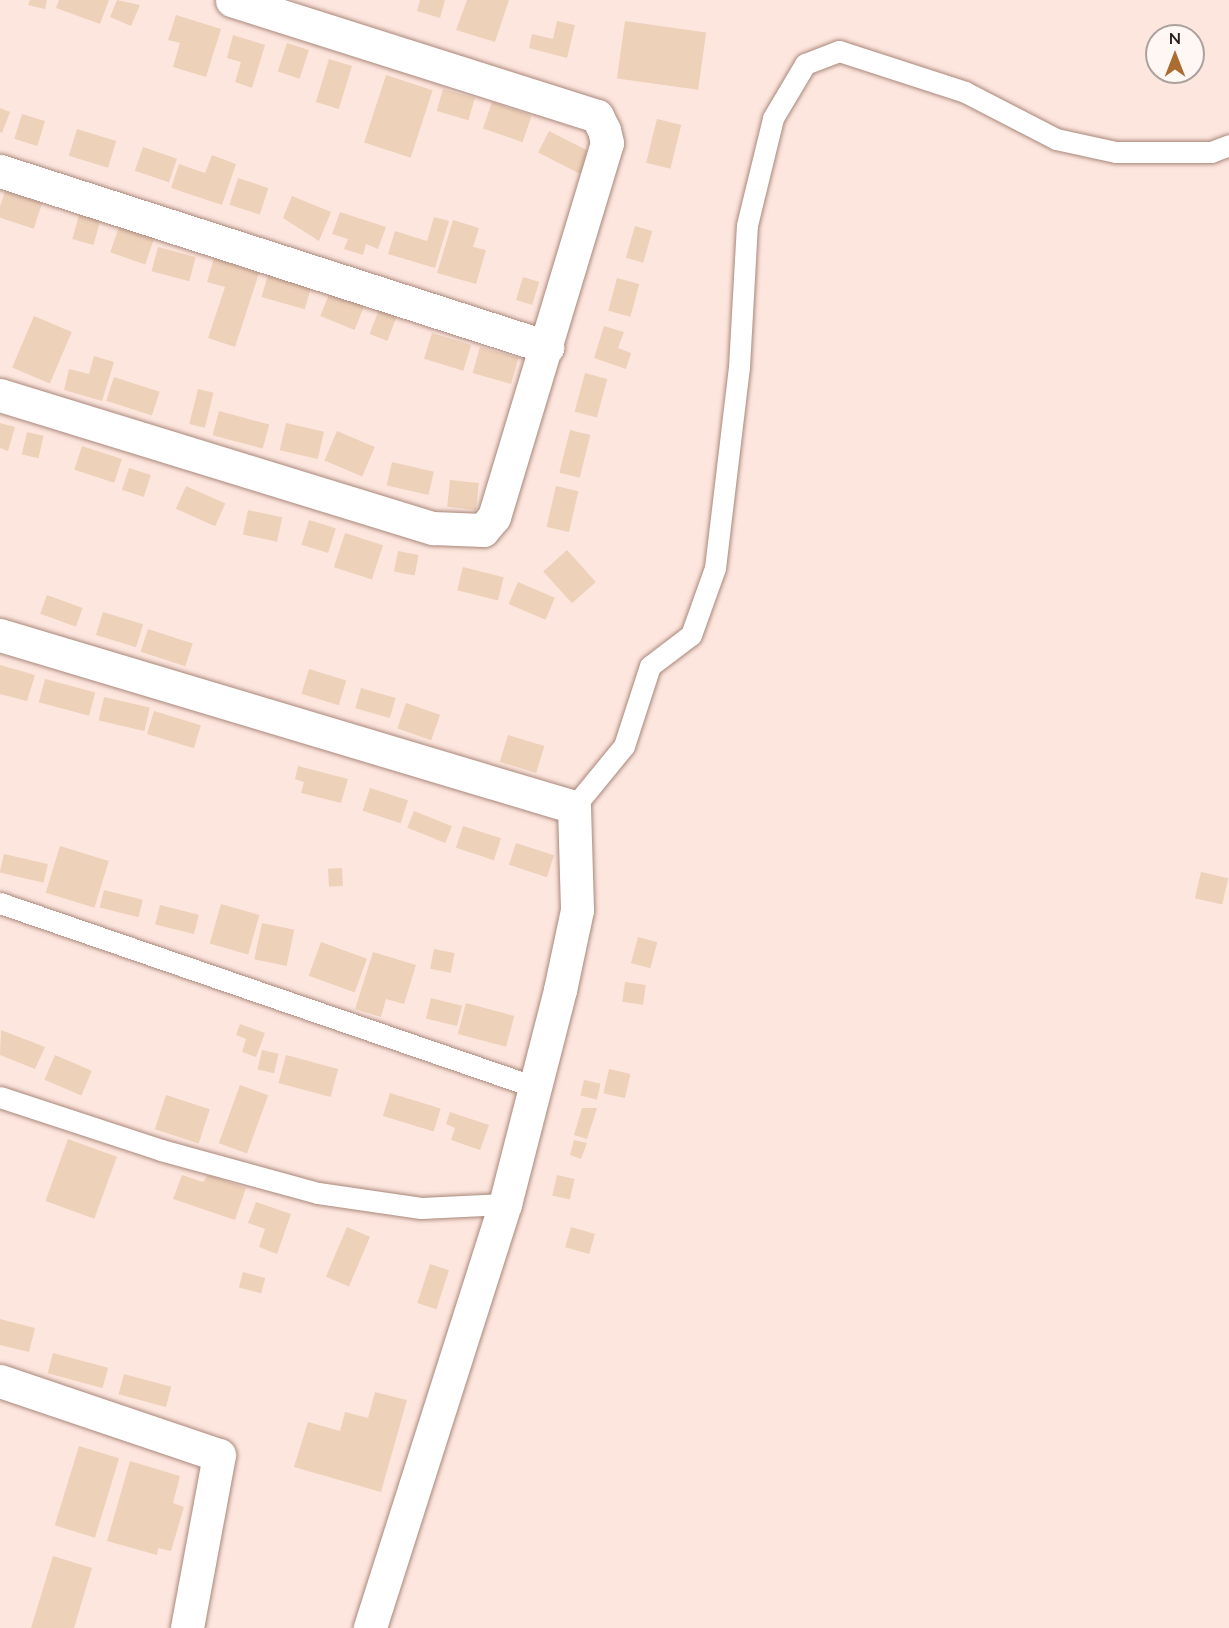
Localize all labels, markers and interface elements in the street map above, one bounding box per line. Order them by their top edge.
north arrow [1145,24,1205,84]
text: N [1169,28,1181,47]

